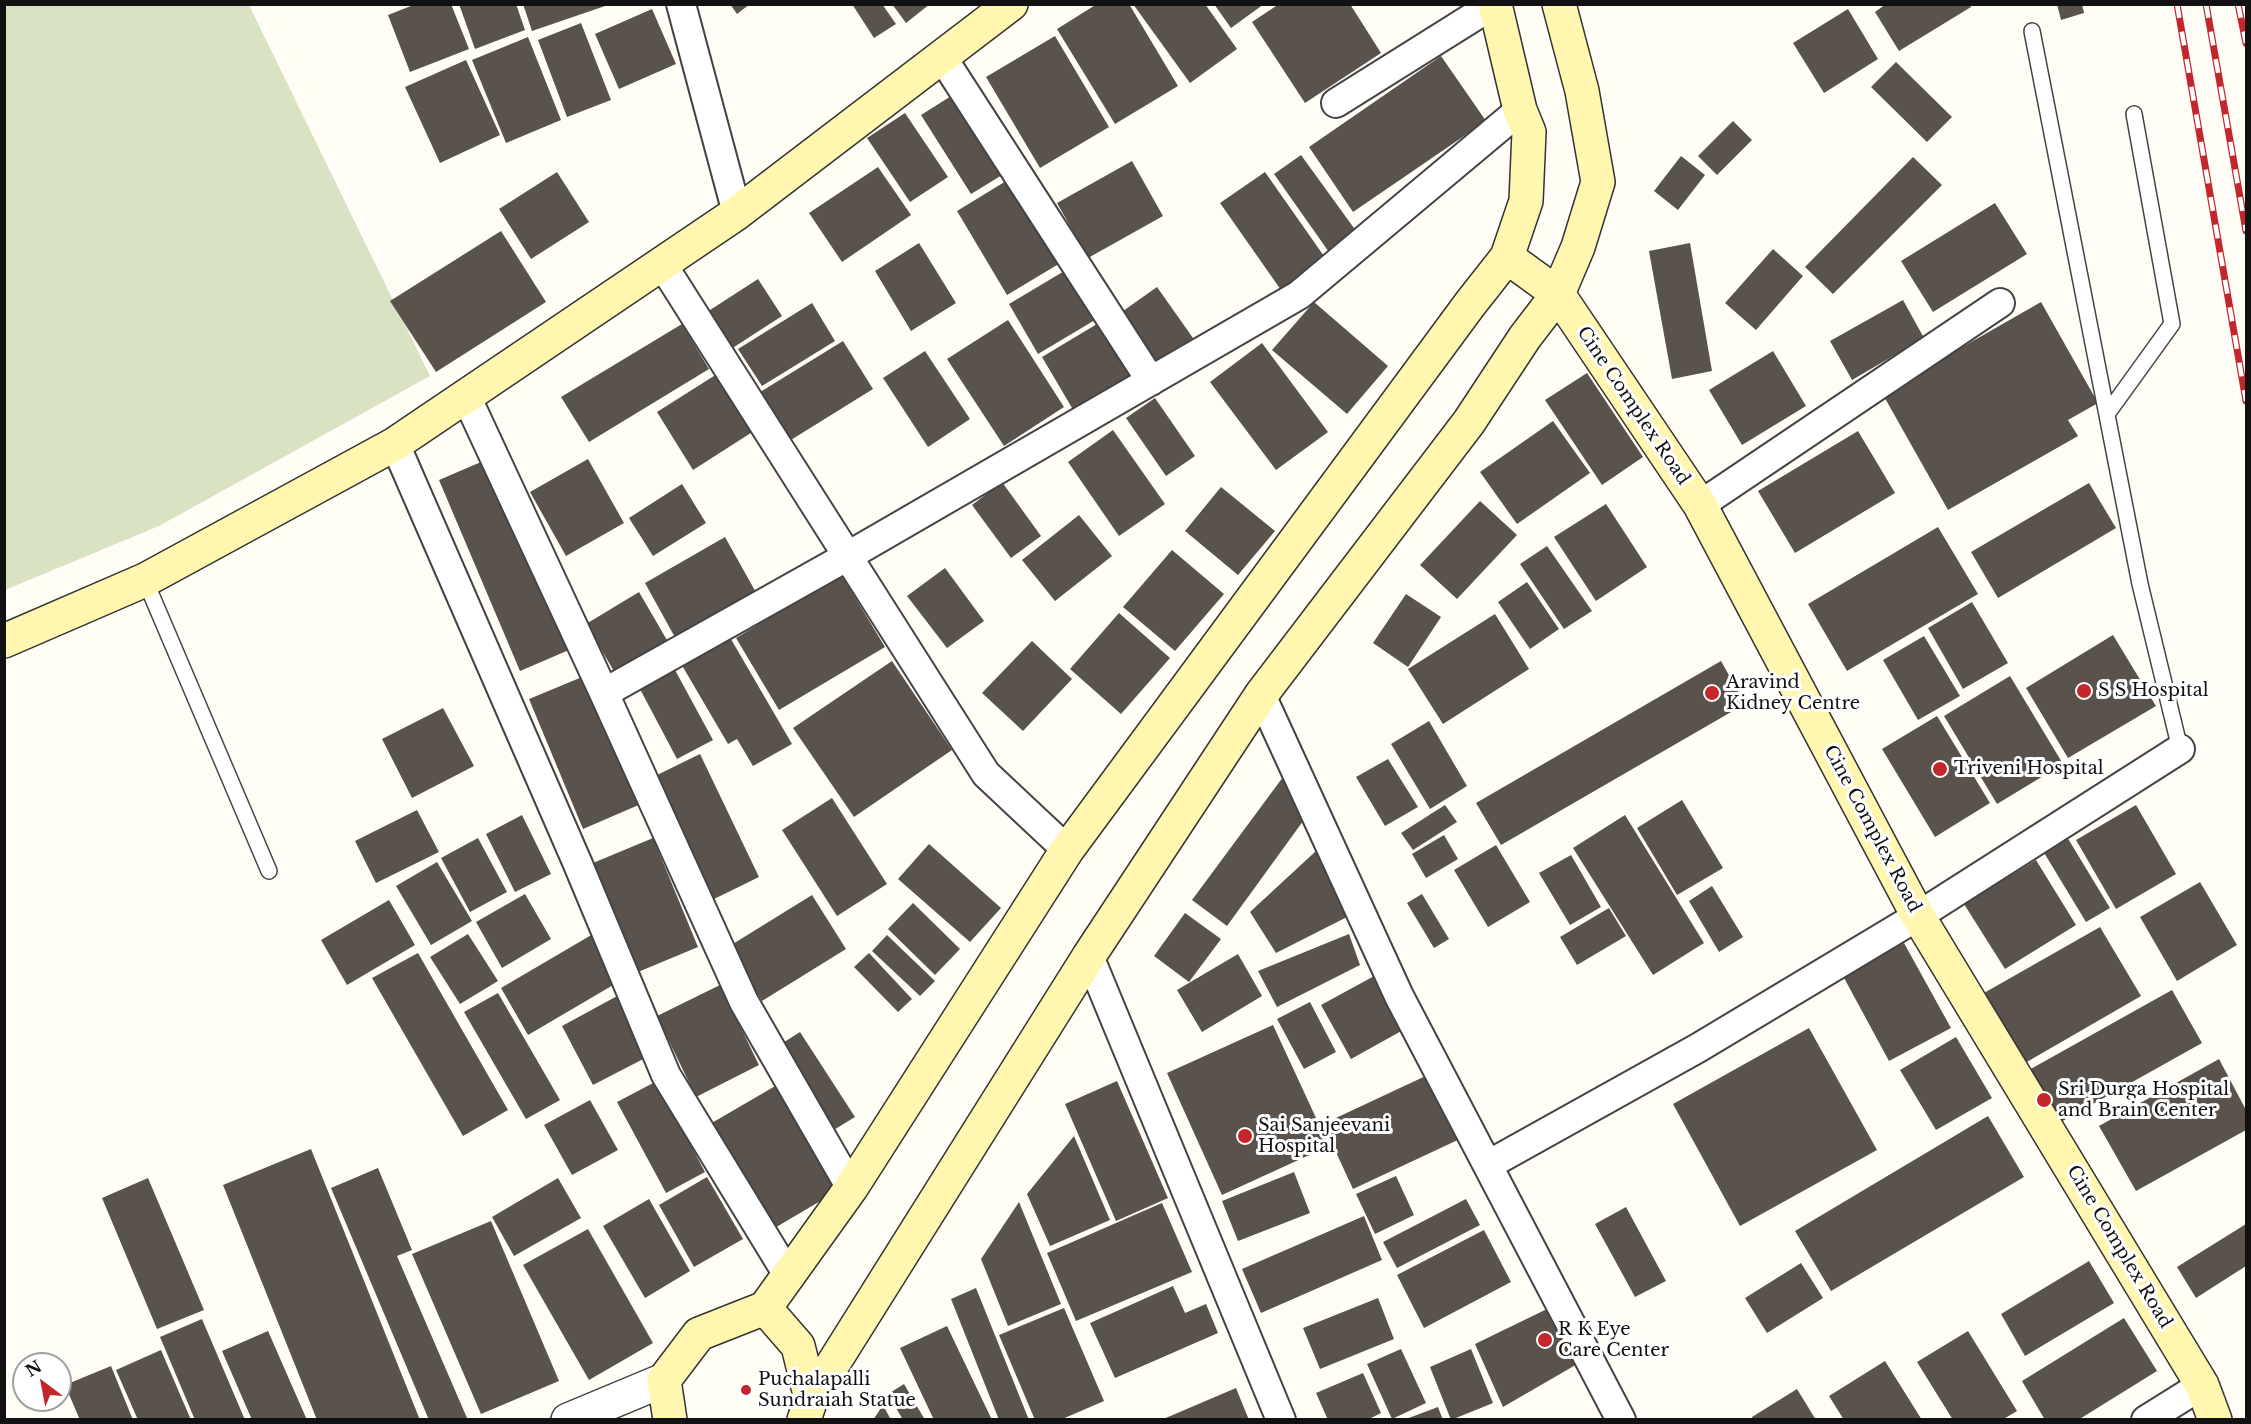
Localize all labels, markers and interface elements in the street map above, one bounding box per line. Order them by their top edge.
street label: Cine Complex Road [1572,323,1694,489]
place label: Aravind Kidney Centre [1726,672,1860,714]
place label: S S Hospital [2098,680,2209,702]
marker: S S Hospital [2075,682,2093,700]
marker: Aravind Kidney Centre [1703,684,1721,702]
street label: Cine Complex Road [1819,742,1925,916]
place label: Triveni Hospital [1954,758,2103,780]
marker: Triveni Hospital [1931,760,1949,778]
place label: Sri Durga Hospital and Brain Center [2058,1079,2229,1122]
marker: Sri Durga Hospital and Brain Center [2035,1091,2053,1109]
place label: Sai Sanjeevani Hospital [1258,1115,1390,1158]
marker: Sai Sanjeevani Hospital [1236,1127,1254,1145]
street label: Cine Complex Road [2062,1162,2176,1332]
place label: R K Eye Care Center [1558,1319,1669,1362]
marker: R K Eye Care Center [1536,1331,1554,1349]
north arrow [12,1352,72,1412]
text: N [22,1356,45,1381]
place label: Puchalapalli Sundraiah Statue [758,1369,916,1412]
marker: Puchalapalli Sundraiah Statue [739,1383,753,1397]

